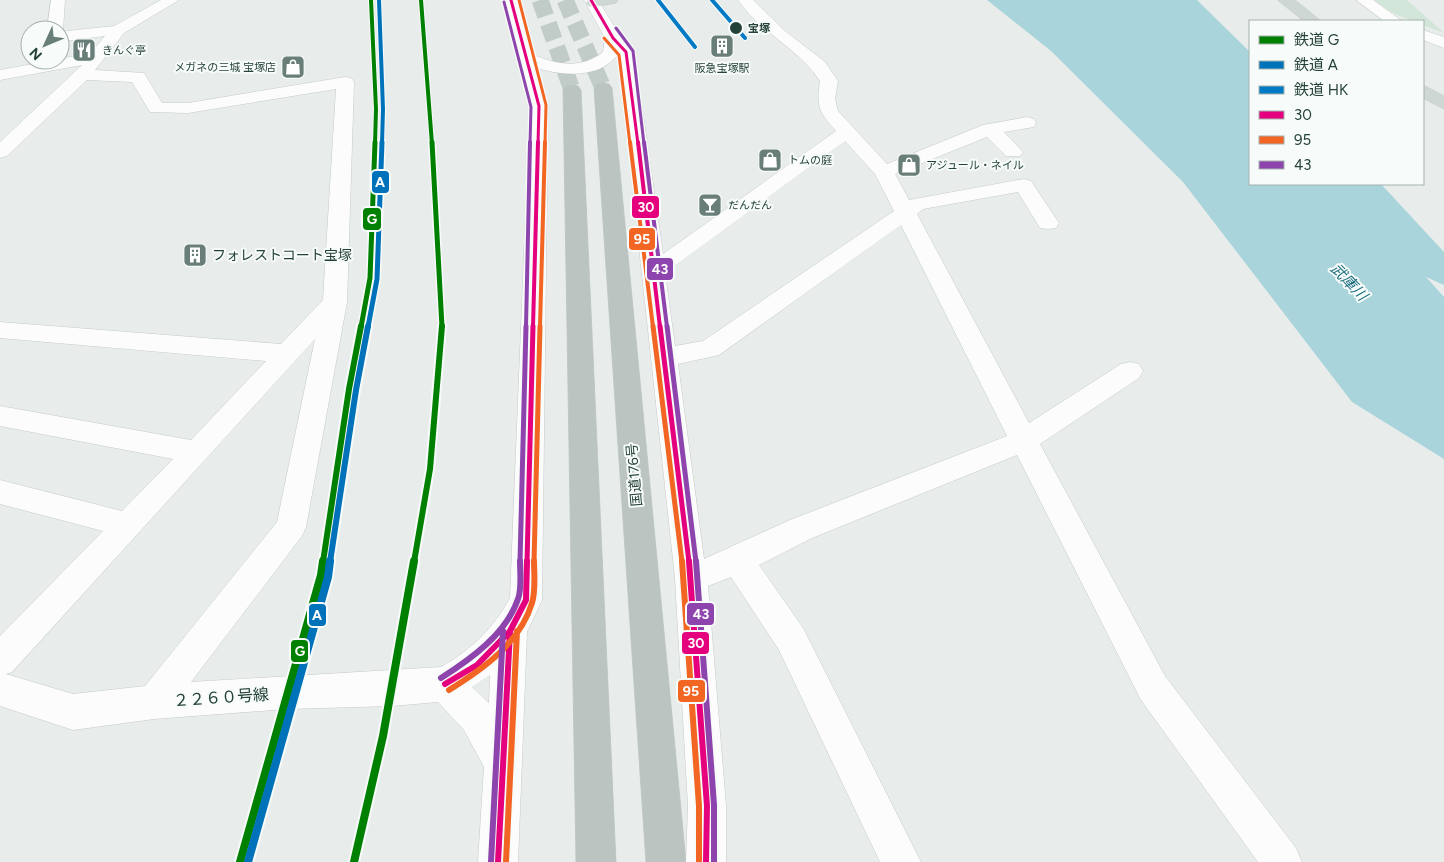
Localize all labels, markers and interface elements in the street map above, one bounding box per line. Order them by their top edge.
north arrow [20,20,70,70]
marker: 宝塚 [728,20,744,36]
legend [1249,20,1424,185]
place label: 宝塚 [748,22,771,35]
text: 鉄道 G [1294,31,1339,49]
building icon: 阪急宝塚駅 [709,33,735,59]
restaurant icon: きんぐ亭 [71,37,97,63]
text: N [26,44,46,63]
place label: きんぐ亭 [102,44,146,57]
shop icon: メガネの三城 宝塚店 [280,54,306,80]
text: 鉄道 A [1294,56,1338,74]
place label: メガネの三城 宝塚店 [174,61,276,74]
place label: 阪急宝塚駅 [695,62,750,75]
text: 鉄道 HK [1294,81,1349,99]
text: 30 [1294,106,1312,124]
text: 95 [1294,131,1311,149]
shop icon: トムの庭 [757,147,783,173]
shop icon: アジュール・ネイル [896,152,922,178]
place label: トムの庭 [788,154,832,167]
text: 43 [1294,156,1311,174]
place label: アジュール・ネイル [926,159,1024,172]
line badge: A [371,170,390,194]
text: A [375,174,385,191]
bar icon: だんだん [697,192,723,218]
line badge: 30 [631,195,660,219]
text: 30 [638,199,654,216]
place label: だんだん [728,199,772,212]
line badge: G [362,207,382,231]
text: G [367,211,378,228]
line badge: 95 [628,227,656,251]
text: 95 [634,231,650,248]
building icon: フォレストコート宝塚 [182,242,208,268]
place label: フォレストコート宝塚 [212,247,352,264]
line badge: 43 [646,257,674,281]
water label: 武庫川 [1327,260,1372,306]
text: 43 [652,261,669,278]
street label: 国道176号 [623,443,646,507]
line badge: 43 [686,602,715,626]
line badge: A [308,603,327,627]
text: 43 [693,606,710,623]
text: A [312,607,322,624]
line badge: 30 [681,631,710,655]
text: 30 [688,635,704,652]
line badge: G [290,639,309,663]
text: G [295,643,306,660]
line badge: 95 [677,679,706,703]
text: 95 [683,683,699,700]
street label: ２２６０号線 [172,685,270,710]

